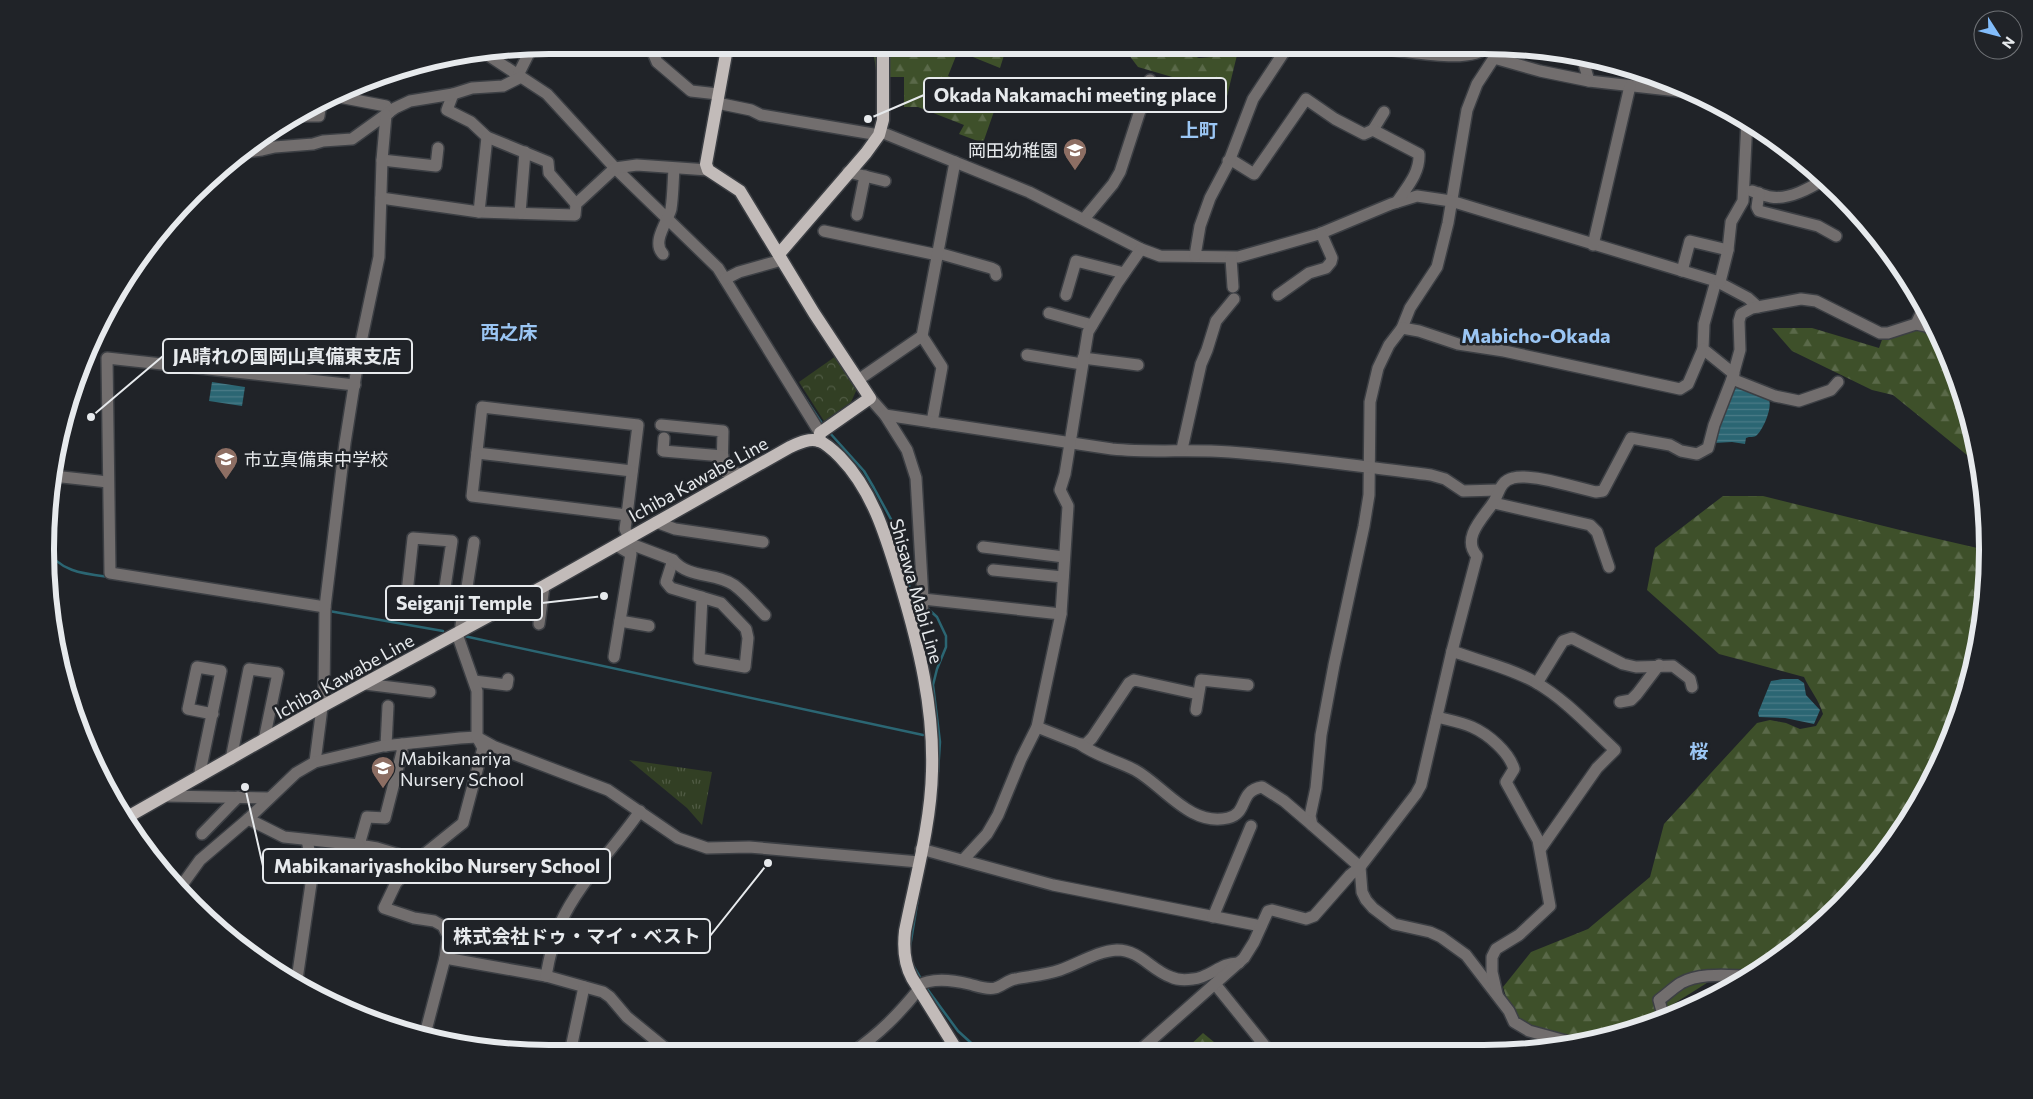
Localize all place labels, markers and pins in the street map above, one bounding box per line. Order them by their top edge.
callout: Okada Nakamachi meeting place [924,78,1226,112]
school or university icon: 岡田幼稚園 [1062,137,1088,171]
place label: 岡田幼稚園 [968,139,1058,161]
callout: JA晴れの国岡山真備東支店 [163,339,412,373]
school or university icon: 市立真備東中学校 [213,446,239,480]
place label: 市立真備東中学校 [244,448,388,470]
callout: Seiganji Temple [386,586,542,620]
place label: Mabikanariya Nursery School [400,747,524,790]
school or university icon: Mabikanariya Nursery School [370,755,396,789]
callout: Mabikanariyashokibo Nursery School [263,849,610,883]
callout: 株式会社ドゥ・マイ・ベスト [443,919,710,953]

